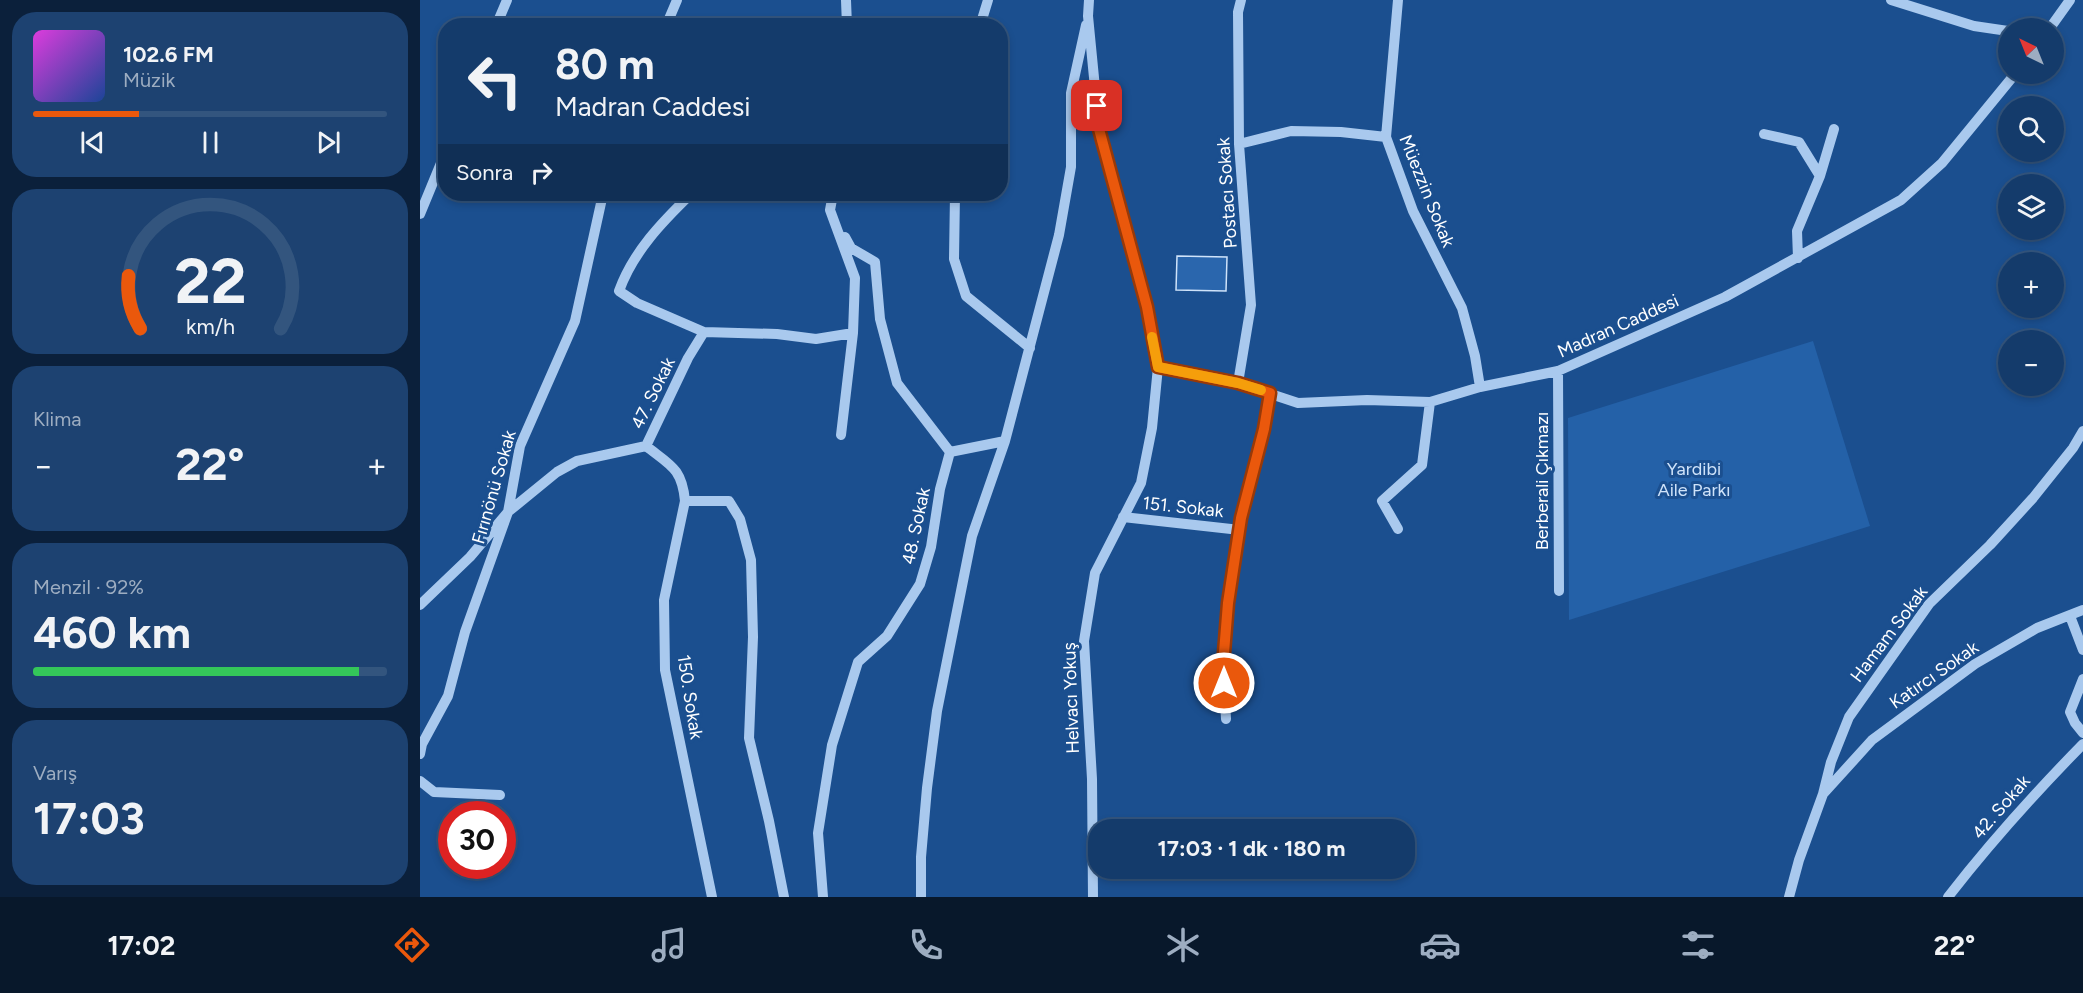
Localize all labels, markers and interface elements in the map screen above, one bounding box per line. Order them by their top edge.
north arrow [1998,18,2064,84]
map controls [1998,18,2064,396]
text: 80 m [555,39,655,90]
text: 102.6 FM [123,41,214,68]
icon: left [456,42,534,120]
text: Müzik [123,68,175,92]
pin [1071,80,1122,131]
icon: arrive [1080,89,1113,122]
text: Madran Caddesi [555,90,751,123]
button: search [1998,96,2064,162]
icon: previous [76,126,109,159]
icon: pause [194,126,227,159]
icon: next [312,126,345,159]
street label: Müezzin Sokak [1394,132,1460,251]
street label: Postacı Sokak [1212,136,1242,249]
icon: right [525,156,558,189]
text: Sonra [456,159,513,186]
button: layers [1998,174,2064,240]
text: 22 [174,244,246,319]
button: + [1998,252,2064,318]
street label: Madran Caddesi [1554,289,1682,363]
text: km/h [186,314,234,339]
button: − [1998,330,2064,396]
street label: 47. Sokak [626,353,680,432]
text: Klima [33,407,81,431]
street label: Berberali Çıkmazı [1531,412,1553,550]
street label: Fırınönü Sokak [467,427,521,546]
text: 22° [175,437,245,491]
text: − [33,446,54,485]
text: + [366,446,387,485]
park label: Yardibi Aile Parkı [1657,458,1731,501]
street label: 48. Sokak [897,485,935,567]
street label: 151. Sokak [1141,492,1225,522]
text: Menzil · 92% [33,575,144,599]
street label: Hamam Sokak [1846,581,1933,687]
text: 460 km [33,605,191,659]
street label: Katırcı Sokak [1885,636,1983,714]
street label: Helvacı Yokuş [1058,642,1084,754]
position arrow [1192,651,1256,715]
street label: 150. Sokak [672,653,708,741]
text: Varış [33,761,77,785]
street label: 42. Sokak [1967,770,2035,843]
text: 17:03 [33,791,145,845]
speed limit sign: 30 [438,801,516,879]
text: 17:03 · 1 dk · 180 m [1158,835,1345,862]
icon: directions [391,924,433,966]
icon: music [648,924,690,966]
icon: phone [905,924,947,966]
icon: climate [1162,924,1204,966]
icon: car [1419,924,1461,966]
icon: filters [1677,924,1719,966]
text: 17:02 [108,929,175,962]
text: 22° [1934,929,1975,962]

